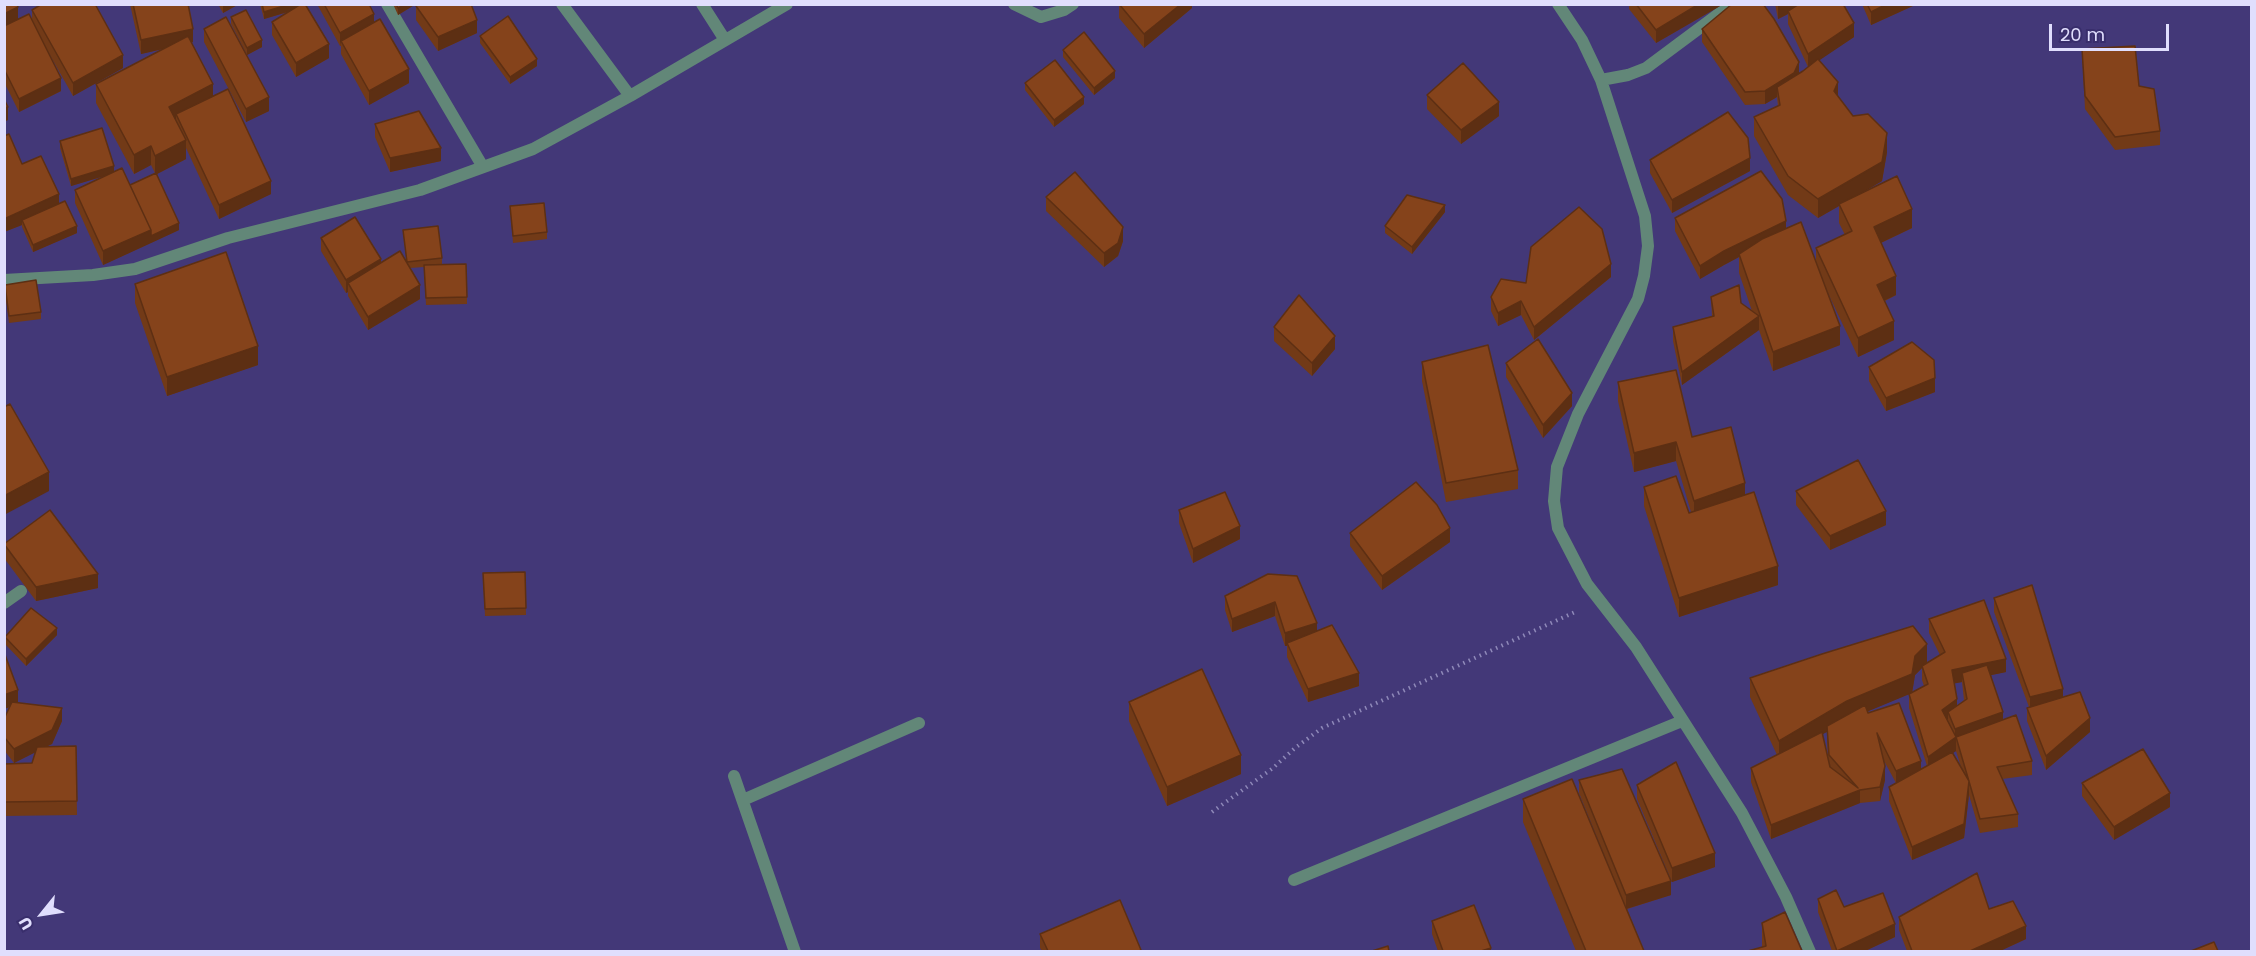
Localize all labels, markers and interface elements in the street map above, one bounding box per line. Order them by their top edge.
scale bar [2052,12,2172,50]
text: 20 m [2060,22,2105,47]
north arrow [12,884,72,944]
text: U [13,913,39,934]

